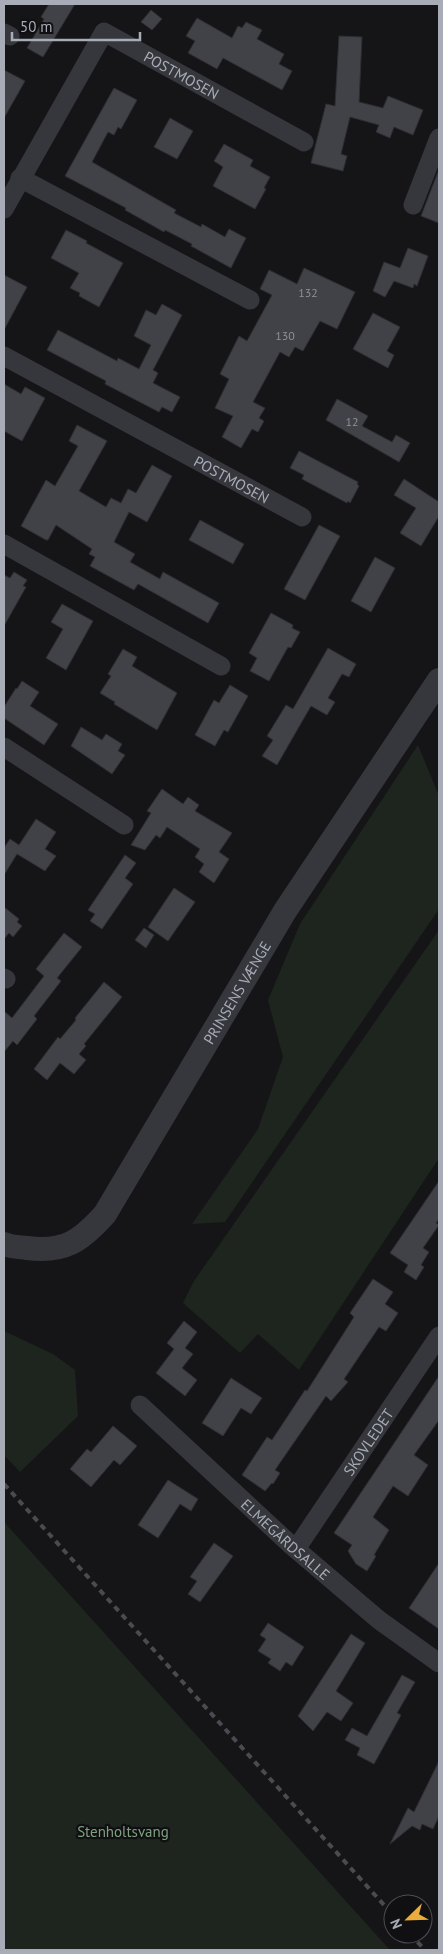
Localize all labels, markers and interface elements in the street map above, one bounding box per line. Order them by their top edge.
scale bar [12,10,140,42]
text: 50 m [20,17,53,36]
street label: POSTMOSEN [141,46,223,103]
house number: 132 [298,285,318,300]
house number: 130 [275,328,295,343]
house number: 12 [345,414,359,429]
street label: POSTMOSEN [191,451,273,507]
street label: PRINSENS VÆNGE [199,937,275,1047]
street label: SKOVLEDET [339,1404,398,1479]
street label: ELMEGÅRDSALLE [237,1494,334,1584]
park label: Stenholtsvang [77,1822,169,1841]
north arrow [383,1894,433,1944]
text: N [386,1916,406,1932]

